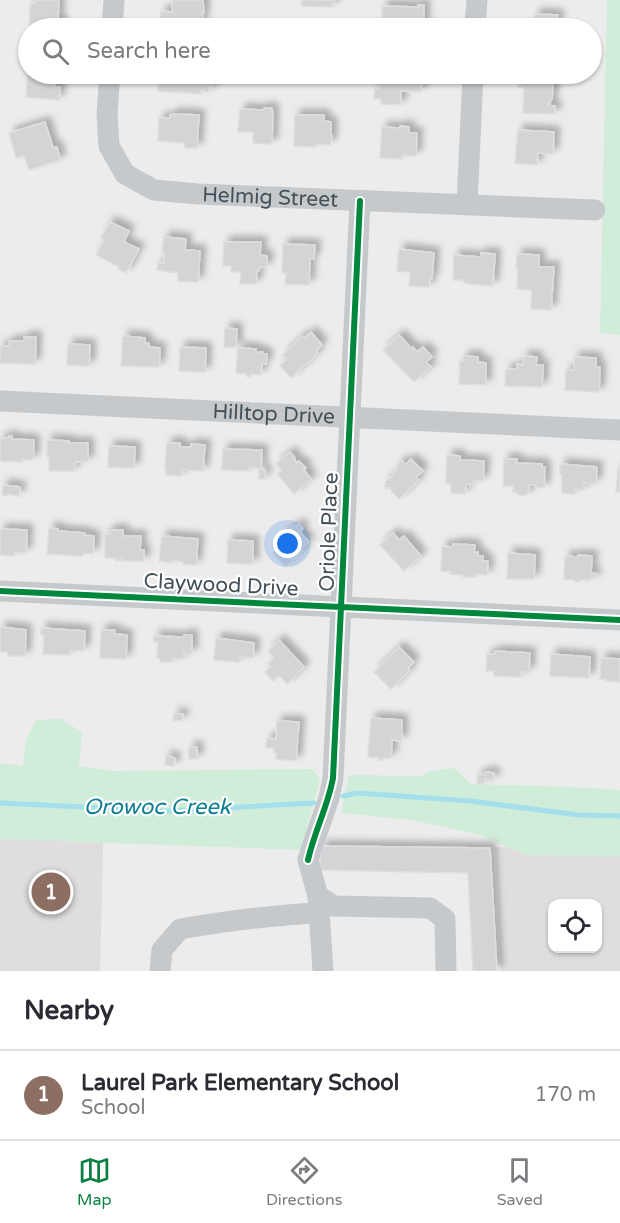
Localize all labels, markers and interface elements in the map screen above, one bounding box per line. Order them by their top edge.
search box [18,18,602,84]
icon: search [39,35,72,68]
text: Search here [87,38,211,64]
street label: Helmig Street [202,182,339,212]
street label: Hilltop Drive [212,398,336,429]
street label: Oriole Place [314,472,344,592]
your location [273,529,302,558]
street label: Claywood Drive [143,568,299,602]
water label: Orowoc Creek [83,794,233,820]
pin: 1 [32,870,70,914]
map controls [548,899,602,953]
button: locate [548,899,602,953]
text: Nearby [24,995,114,1026]
text: Laurel Park Elementary School [81,1070,399,1096]
text: 1 [37,1083,50,1107]
text: 170 m [535,1083,596,1107]
text: School [81,1096,145,1120]
tab: Map [77,1154,112,1210]
tab: Directions [266,1154,342,1210]
tab: Saved [497,1154,543,1210]

